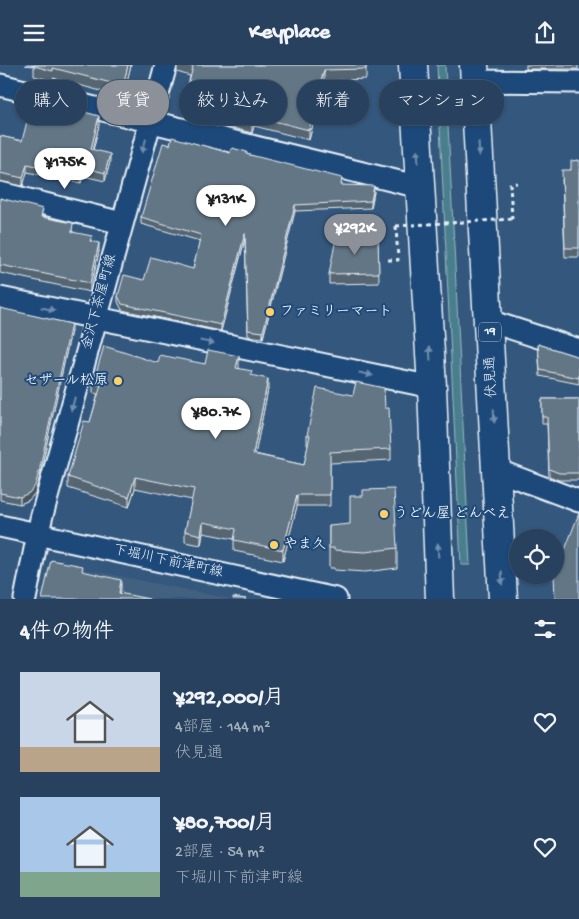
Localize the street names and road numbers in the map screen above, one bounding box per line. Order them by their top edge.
street label: 金沢下茶屋町線 [79,252,121,352]
road number: 19 [479,323,501,341]
street label: 伏見通 [482,356,502,398]
street label: 下堀川下前津町線 [111,542,225,582]

